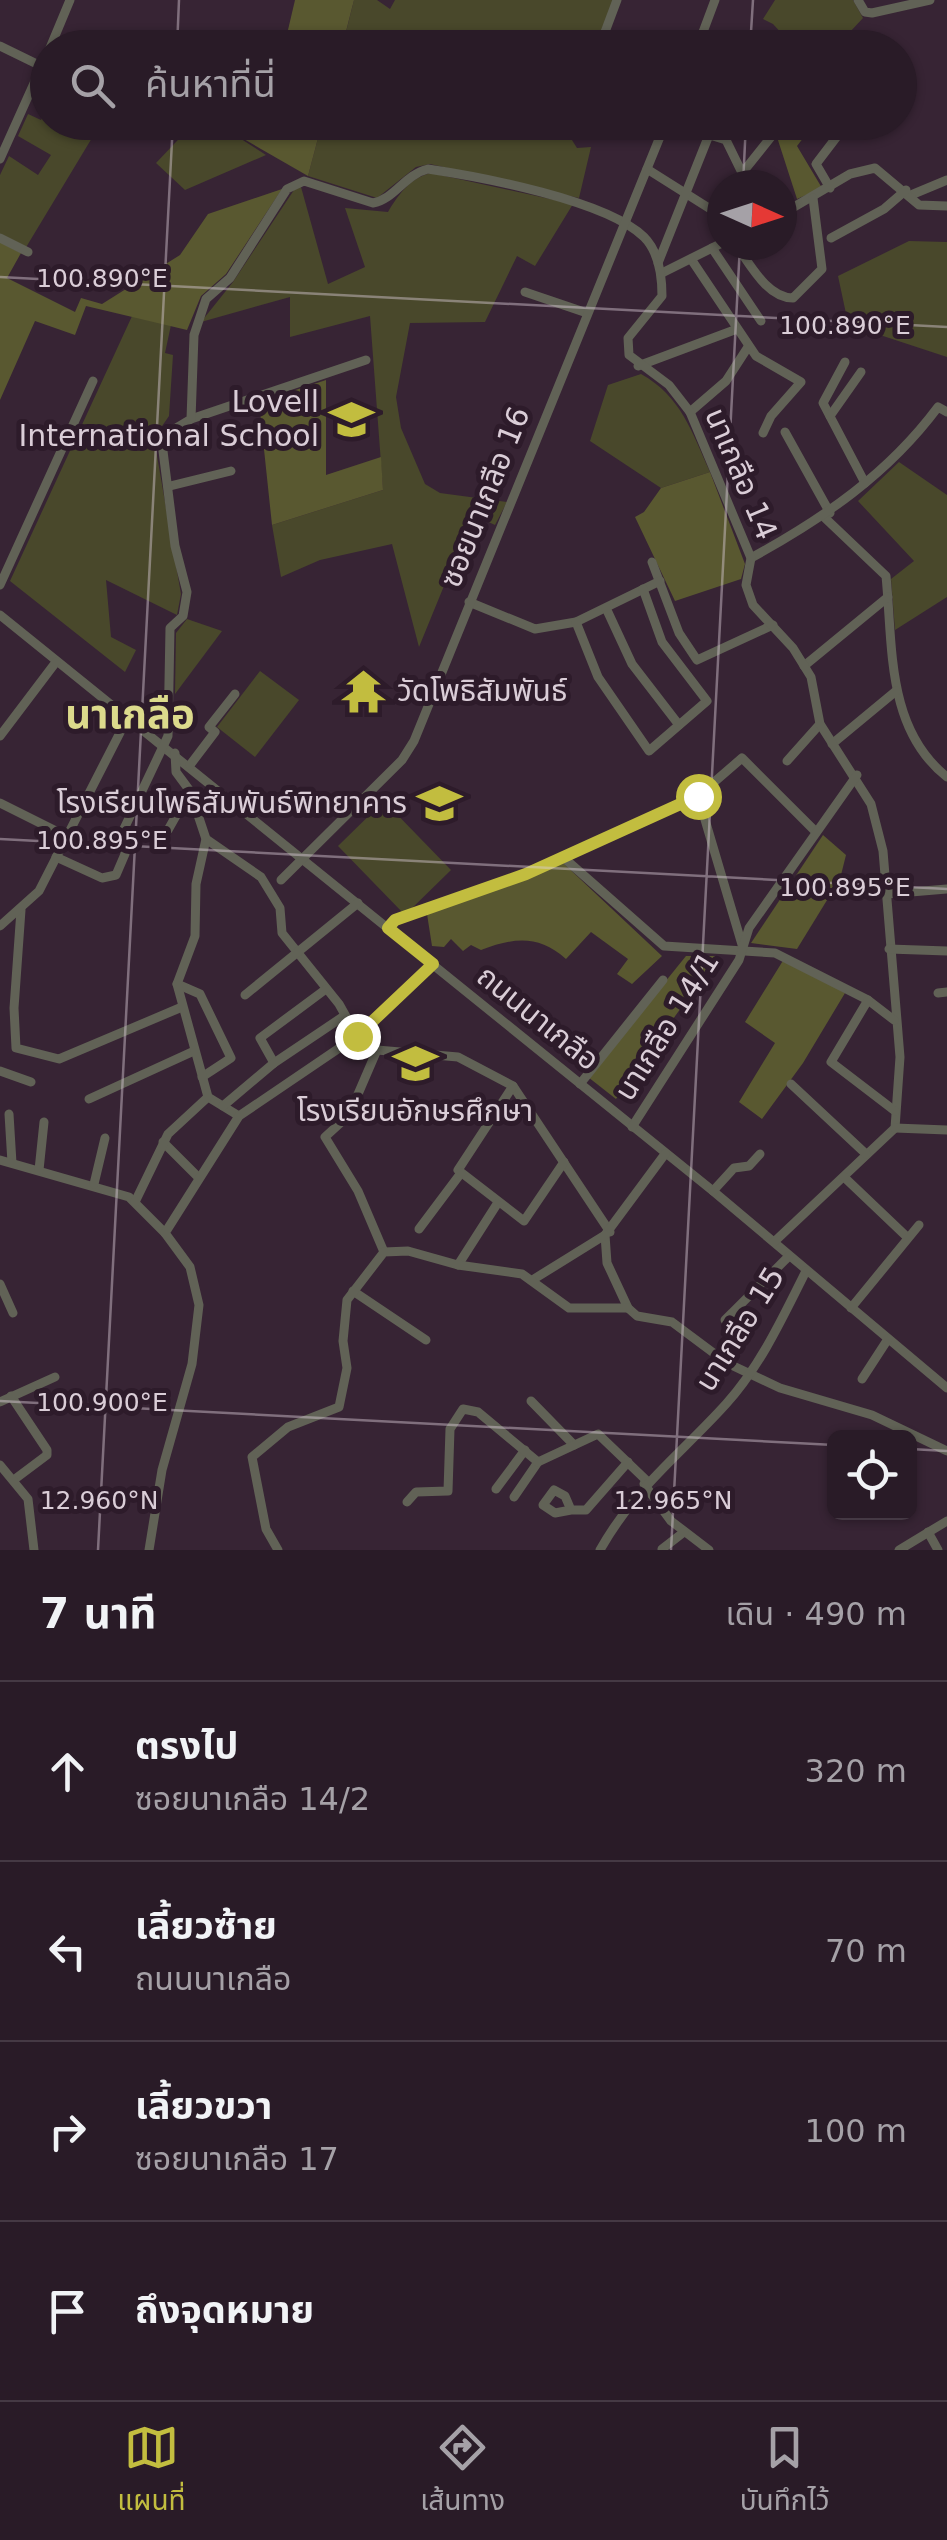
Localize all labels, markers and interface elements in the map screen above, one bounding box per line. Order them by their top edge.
search box [30,30,917,140]
icon: search [65,58,120,113]
text: ค้นหาที่นี่ [145,62,276,106]
north arrow [707,170,797,260]
text: 100.890°E [36,264,168,293]
text: 100.890°E [779,311,911,340]
place label: Lovell International School [18,384,319,453]
school or university icon: Lovell International School [328,395,376,443]
street label: ซอยนาเกลือ 16 [432,402,537,592]
street label: นาเกลือ 14 [698,403,785,545]
temple icon: วัดโพธิสัมพันธ์ [340,667,388,715]
place label: วัดโพธิสัมพันธ์ [397,673,568,708]
district label: นาเกลือ [65,691,195,737]
route start [676,774,722,820]
school or university icon: โรงเรียนโพธิสัมพันธ์พิทยาคาร [416,779,464,827]
place label: โรงเรียนโพธิสัมพันธ์พิทยาคาร [57,785,407,820]
text: 100.895°E [36,826,168,855]
text: 100.895°E [779,873,911,902]
street label: นาเกลือ 14/1 [607,945,726,1107]
street label: ถนนนาเกลือ [470,958,606,1077]
route end [335,1014,381,1060]
school or university icon: โรงเรียนอักษรศึกษา [391,1040,439,1088]
place label: โรงเรียนอักษรศึกษา [297,1093,533,1128]
street label: นาเกลือ 15 [688,1260,791,1397]
text: 100.900°E [36,1388,168,1417]
map controls [827,1430,917,1520]
button: locate [827,1430,917,1520]
text: 12.960°N [40,1486,158,1515]
text: 12.965°N [614,1486,732,1515]
text: 7 นาที [40,1589,156,1638]
text: เดิน · 490 m [726,1595,907,1633]
text: ตรงไป [135,1724,238,1768]
icon: ahead [40,1744,95,1799]
text: 320 m [805,1752,907,1790]
text: ซอยนาเกลือ 14/2 [135,1780,370,1818]
text: เลี้ยวซ้าย [135,1904,277,1948]
icon: left [40,1924,95,1979]
text: 70 m [825,1932,907,1970]
text: ถนนนาเกลือ [135,1960,291,1998]
text: เลี้ยวขวา [135,2084,272,2128]
icon: right [40,2104,95,2159]
text: 100 m [805,2112,907,2150]
text: ซอยนาเกลือ 17 [135,2140,339,2178]
icon: arrive [40,2284,95,2339]
text: ถึงจุดหมาย [135,2288,314,2332]
tab: แผนที่ [117,2420,186,2523]
tab: เส้นทาง [420,2420,505,2523]
tab: บันทึกไว้ [740,2420,830,2523]

